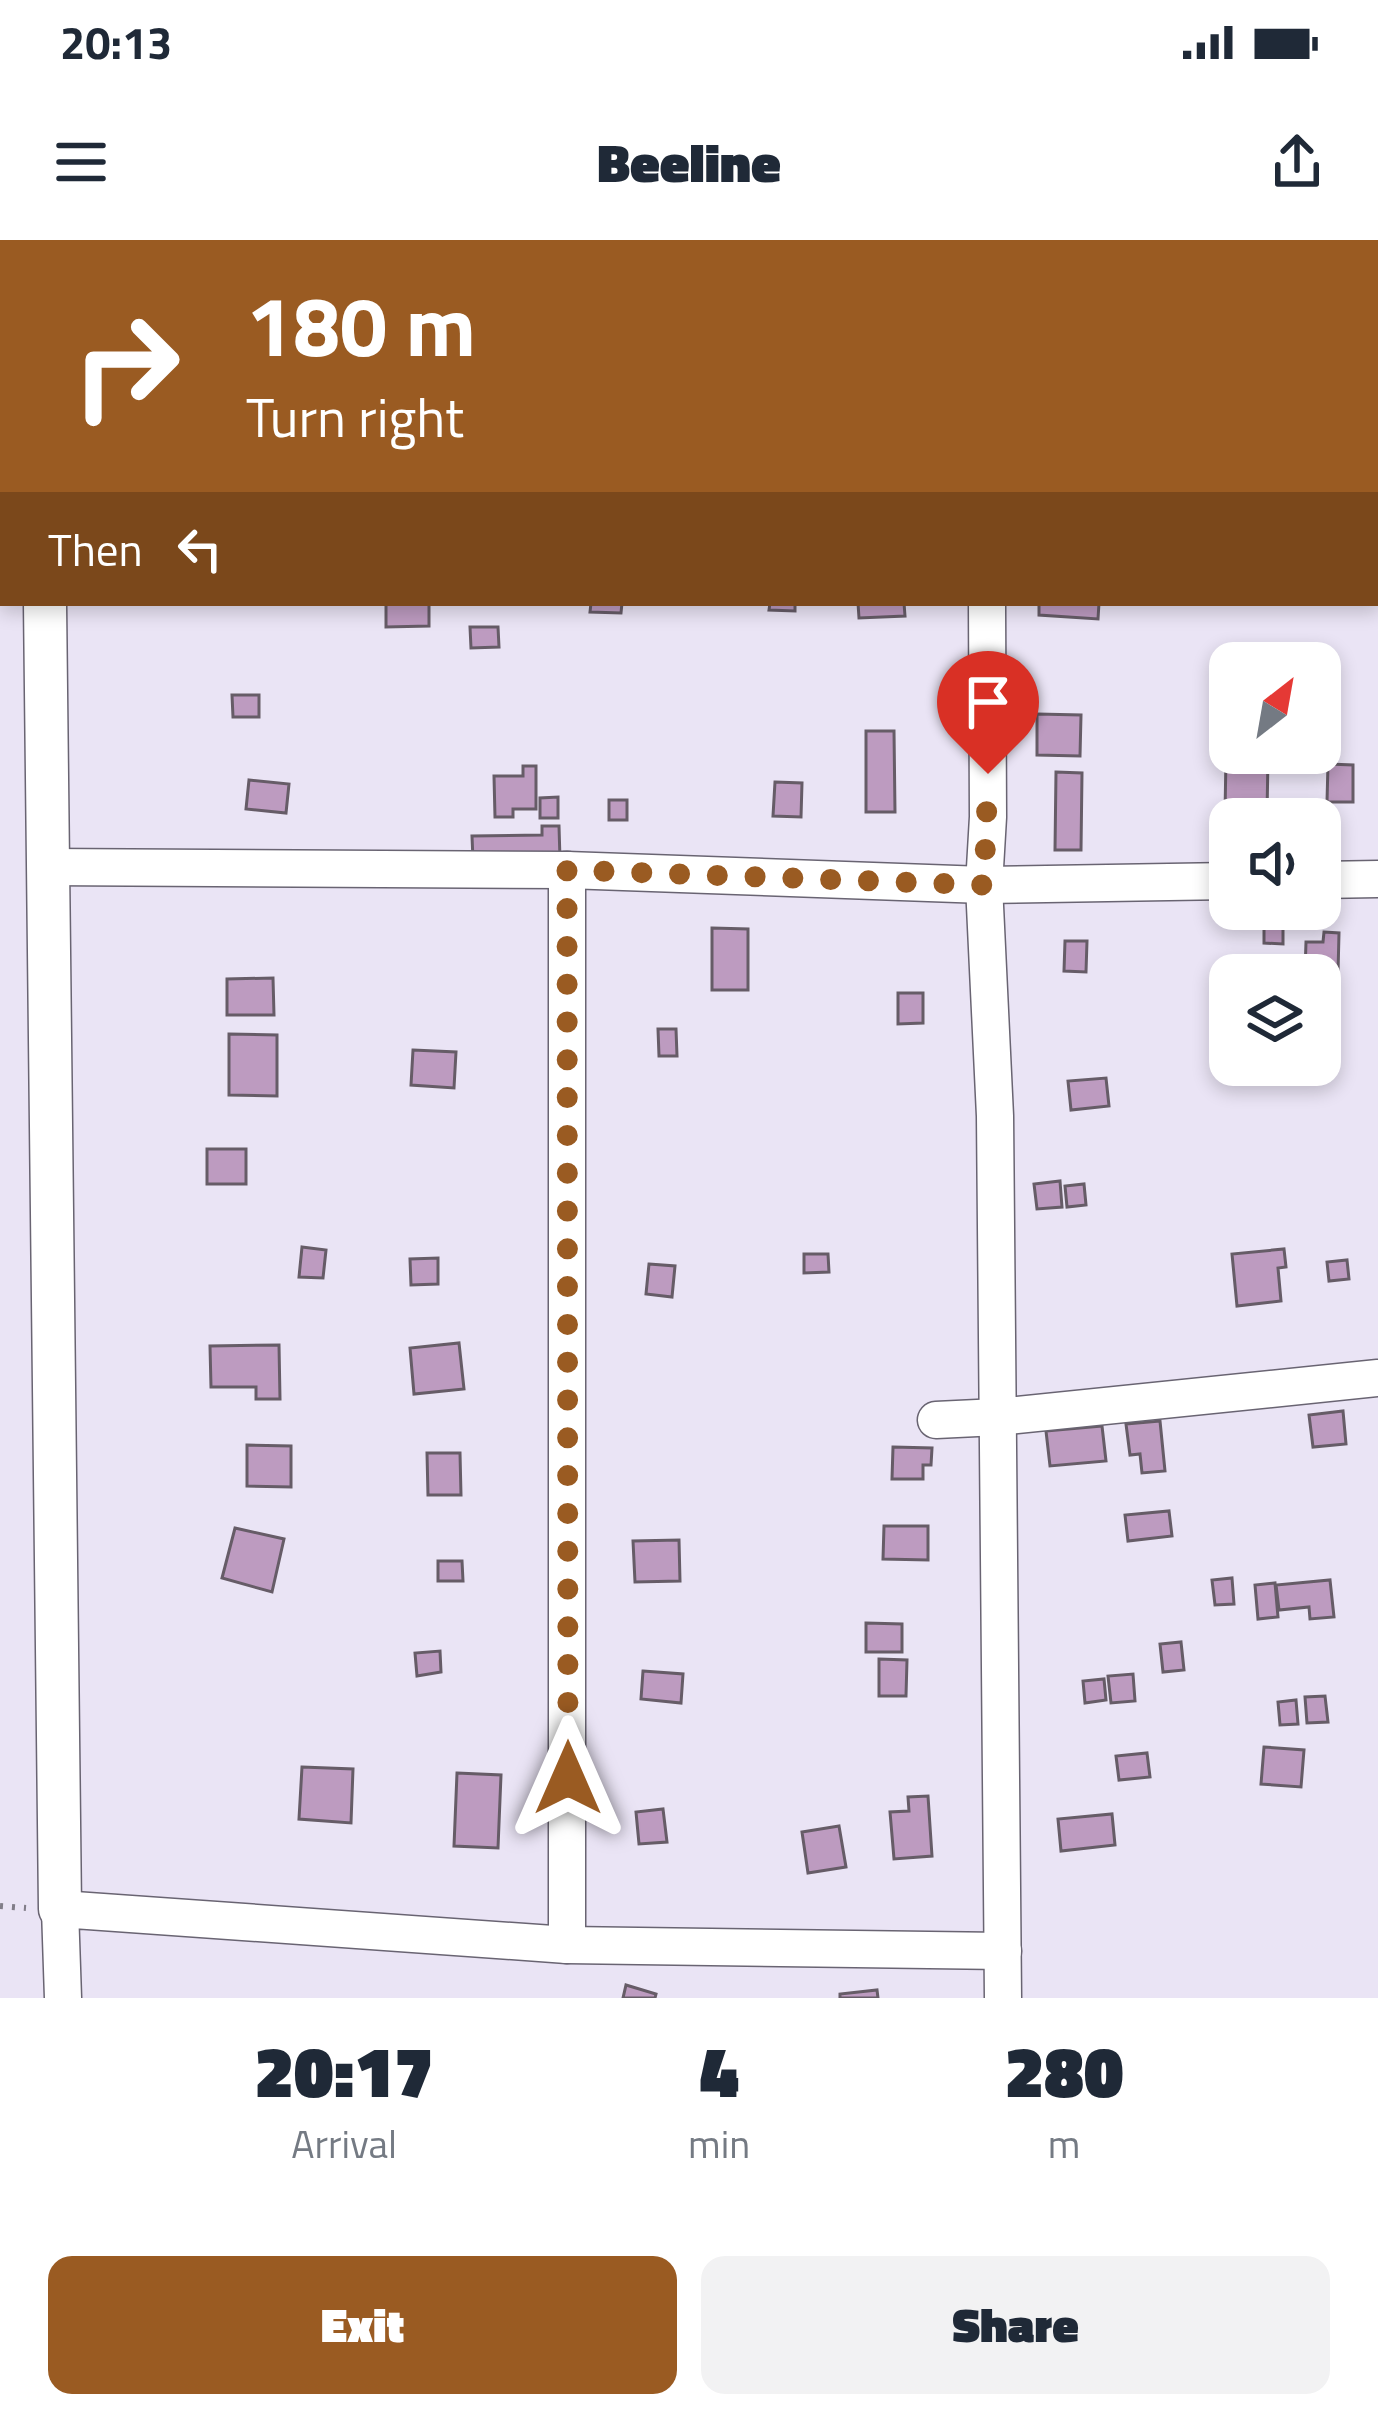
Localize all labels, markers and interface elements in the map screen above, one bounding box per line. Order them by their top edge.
text: 20:13 [60,8,172,76]
text: Beeline [597,121,781,203]
icon: menu [48,129,114,195]
icon: share [1264,129,1330,195]
text: 180 m [246,261,476,389]
icon: right [48,288,204,444]
text: Turn right [246,376,464,458]
text: Then [48,515,143,583]
icon: left [167,516,233,582]
north arrow [1209,642,1341,774]
map controls [1209,642,1341,1086]
pin [937,651,1039,774]
icon: arrive [955,669,1021,735]
button: sound [1209,798,1341,930]
button: layers [1209,954,1341,1086]
position arrow [505,1715,631,1841]
text: 20:17 [254,2015,434,2125]
text: 4 [699,2015,739,2125]
text: 280 [1005,2015,1124,2125]
text: Arrival [291,2114,397,2173]
text: min [688,2114,750,2173]
text: m [1048,2114,1080,2173]
button: Exit [48,2256,677,2394]
button: Share [701,2256,1330,2394]

